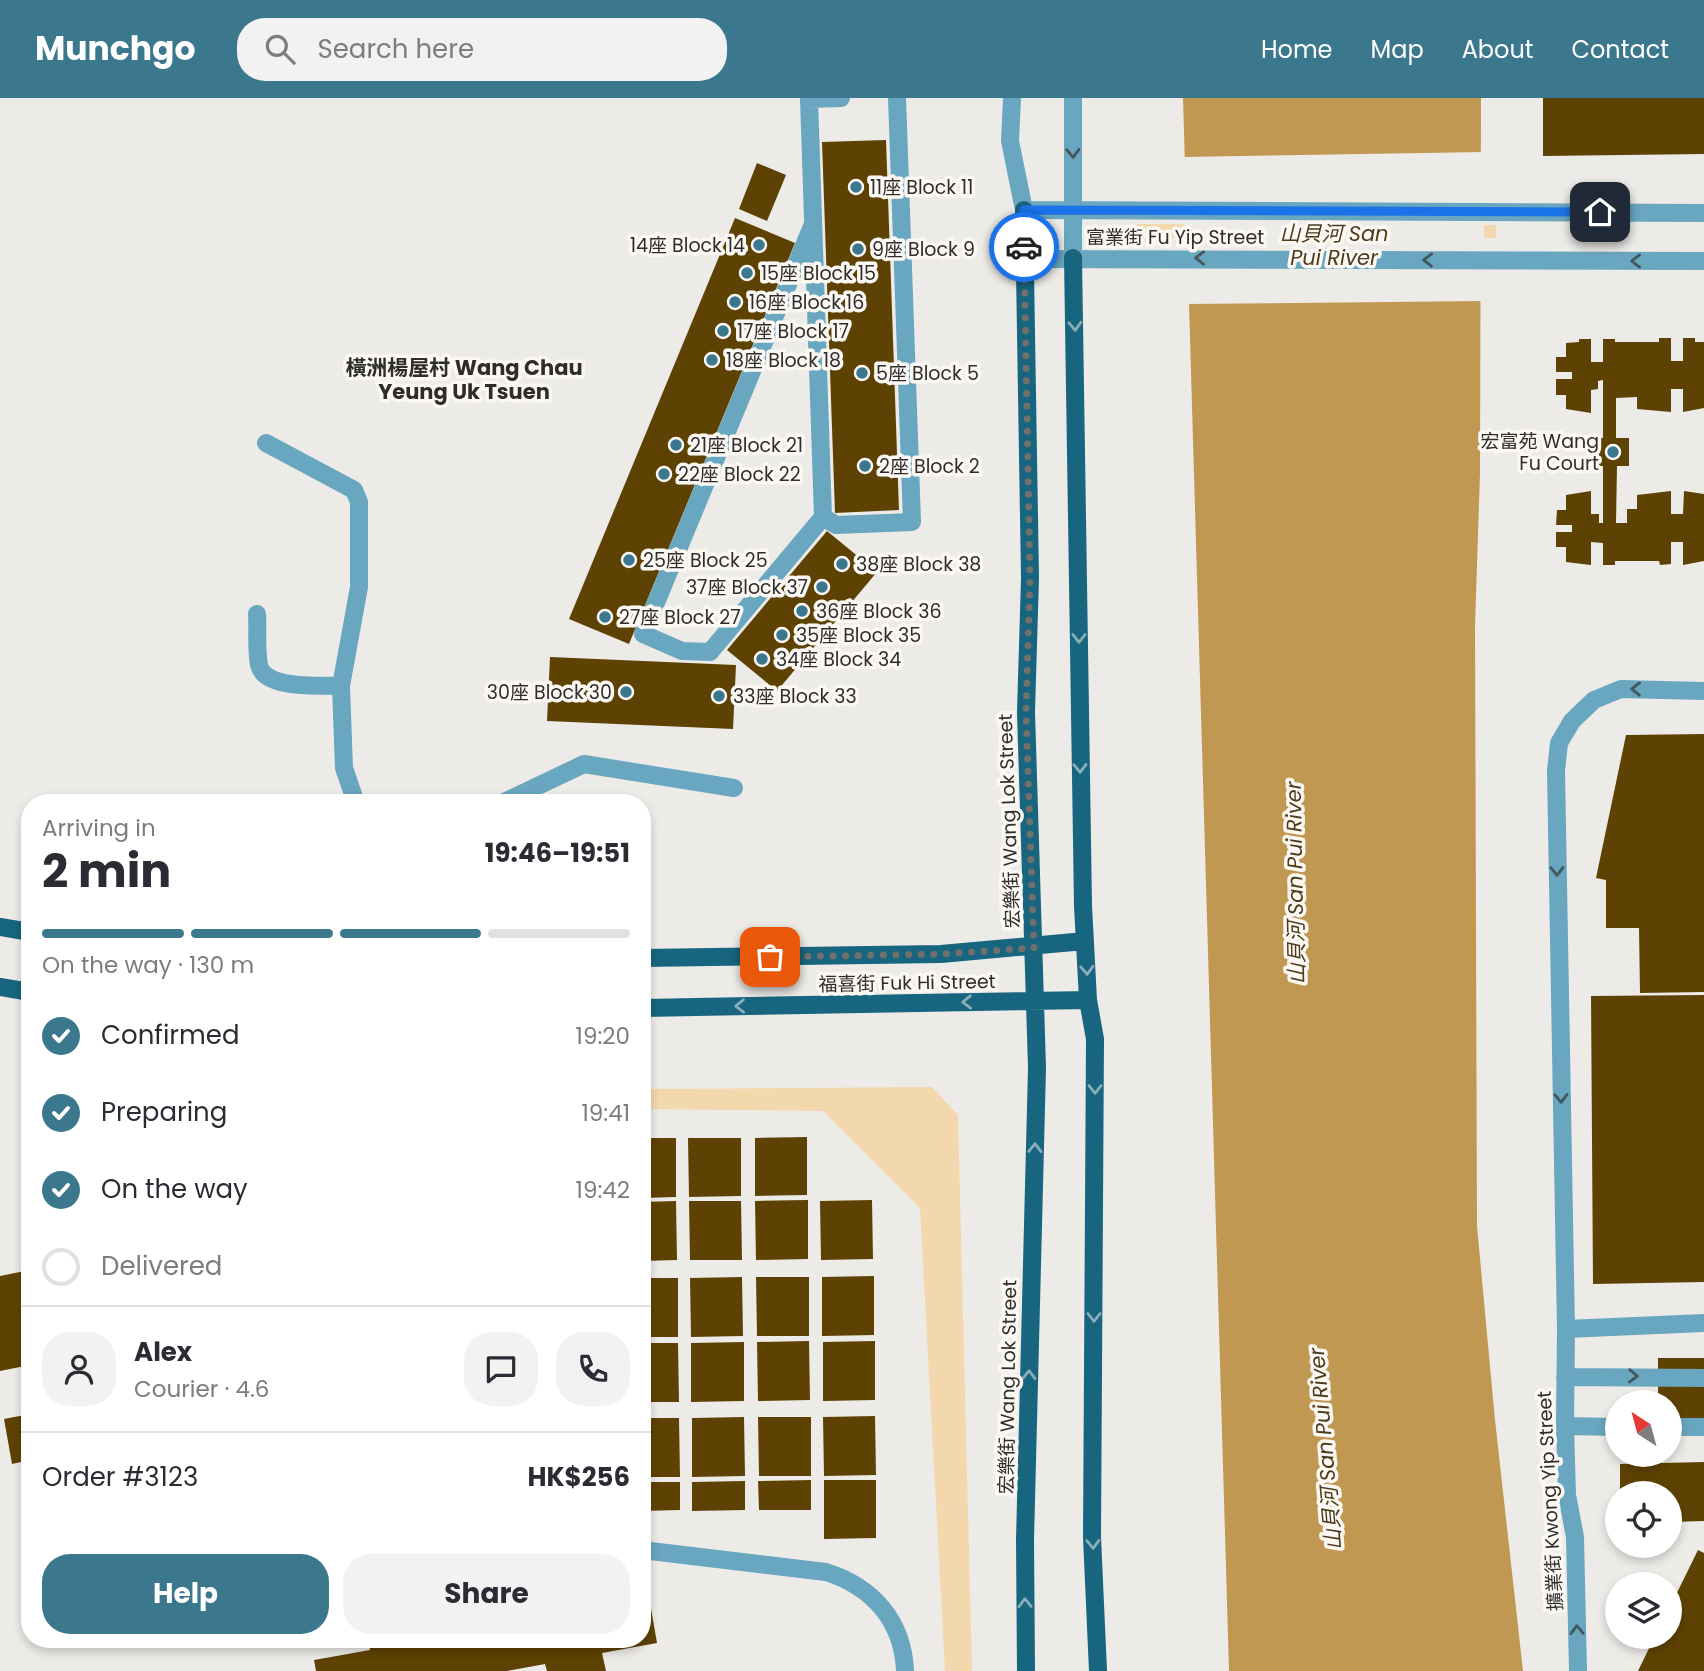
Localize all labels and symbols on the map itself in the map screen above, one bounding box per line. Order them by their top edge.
one-way arrow [1065,148,1081,159]
place label: 11座 Block 11 [870,174,973,201]
marker: 11座 Block 11 [848,179,864,195]
pin [1570,182,1630,242]
courier [989,212,1059,282]
water label: 山貝河 San Pui River [1279,219,1389,272]
street label: 富業街 Fu Yip Street [1086,224,1264,251]
place label: 14座 Block 14 [630,232,745,259]
place label: 9座 Block 9 [872,236,975,263]
marker: 14座 Block 14 [751,237,767,253]
marker: 9座 Block 9 [850,241,866,257]
one-way arrow [1195,250,1205,266]
one-way arrow [1422,252,1433,268]
one-way arrow [1630,253,1641,269]
place label: 15座 Block 15 [761,260,876,287]
marker: 15座 Block 15 [739,265,755,281]
place label: 16座 Block 16 [749,289,864,316]
marker: 16座 Block 16 [727,294,743,310]
place label: 17座 Block 17 [737,318,849,345]
one-way arrow [1068,321,1083,332]
marker: 17座 Block 17 [715,323,731,339]
place label: 18座 Block 18 [726,347,841,374]
marker: 18座 Block 18 [704,352,720,368]
district label: 橫洲楊屋村 Wang Chau Yeung Uk Tsuen [345,353,583,406]
place label: 5座 Block 5 [876,360,979,387]
marker: 5座 Block 5 [854,365,870,381]
place label: 宏富苑 Wang Fu Court [1481,428,1599,477]
place label: 21座 Block 21 [690,432,803,459]
marker: 21座 Block 21 [668,437,684,453]
marker: 宏富苑 Wang Fu Court [1605,444,1621,460]
place label: 2座 Block 2 [879,453,980,480]
marker: 2座 Block 2 [857,458,873,474]
place label: 22座 Block 22 [678,461,801,488]
marker: 22座 Block 22 [656,466,672,482]
place label: 25座 Block 25 [643,547,768,574]
place label: 38座 Block 38 [856,551,981,578]
marker: 25座 Block 25 [621,552,637,568]
marker: 38座 Block 38 [834,556,850,572]
place label: 37座 Block 37 [686,574,808,601]
marker: 37座 Block 37 [814,579,830,595]
place label: 36座 Block 36 [816,598,941,625]
marker: 36座 Block 36 [794,603,810,619]
place label: 27座 Block 27 [619,604,741,631]
marker: 27座 Block 27 [597,609,613,625]
place label: 35座 Block 35 [796,622,921,649]
marker: 35座 Block 35 [774,627,790,643]
one-way arrow [1071,633,1087,644]
place label: 34座 Block 34 [776,646,901,673]
marker: 34座 Block 34 [754,651,770,667]
place label: 30座 Block 30 [487,679,612,706]
one-way arrow [1630,682,1641,697]
place label: 33座 Block 33 [733,683,857,710]
marker: 30座 Block 30 [618,684,634,700]
marker: 33座 Block 33 [711,688,727,704]
street label: 宏樂街 Wang Lok Street [992,713,1026,929]
one-way arrow [1072,764,1088,774]
water label: 山貝河 San Pui River [1279,780,1311,985]
one-way arrow [1549,866,1565,876]
pin [740,927,800,987]
one-way arrow [1079,965,1094,976]
street label: 福喜街 Fuk Hi Street [818,968,996,998]
one-way arrow [961,995,972,1010]
one-way arrow [734,998,744,1014]
one-way arrow [1087,1085,1103,1095]
one-way arrow [1553,1093,1569,1104]
one-way arrow [1027,1142,1042,1153]
street label: 宏樂街 Wang Lok Street [993,1280,1023,1494]
one-way arrow [1086,1312,1102,1323]
water label: 山貝河 San Pui River [1302,1345,1348,1551]
one-way arrow [1629,1368,1639,1384]
one-way arrow [1021,1370,1037,1380]
street label: 擴業街 Kwong Yip Street [1531,1390,1569,1612]
north arrow [1605,1390,1682,1466]
one-way arrow [1085,1539,1100,1550]
one-way arrow [1017,1597,1033,1608]
one-way arrow [1569,1624,1585,1634]

